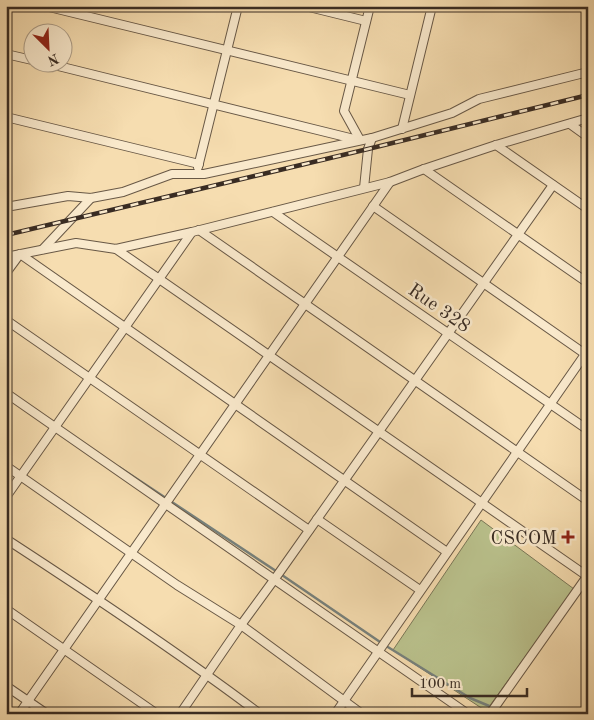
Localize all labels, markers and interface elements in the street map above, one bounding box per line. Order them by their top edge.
north arrow [22,22,72,72]
text: N [45,50,61,68]
street label: Rue 328 [404,281,473,337]
place label: CSCOM [491,530,557,549]
marker: CSCOM [561,530,575,544]
scale bar [412,665,526,697]
text: 100 m [419,677,461,692]

